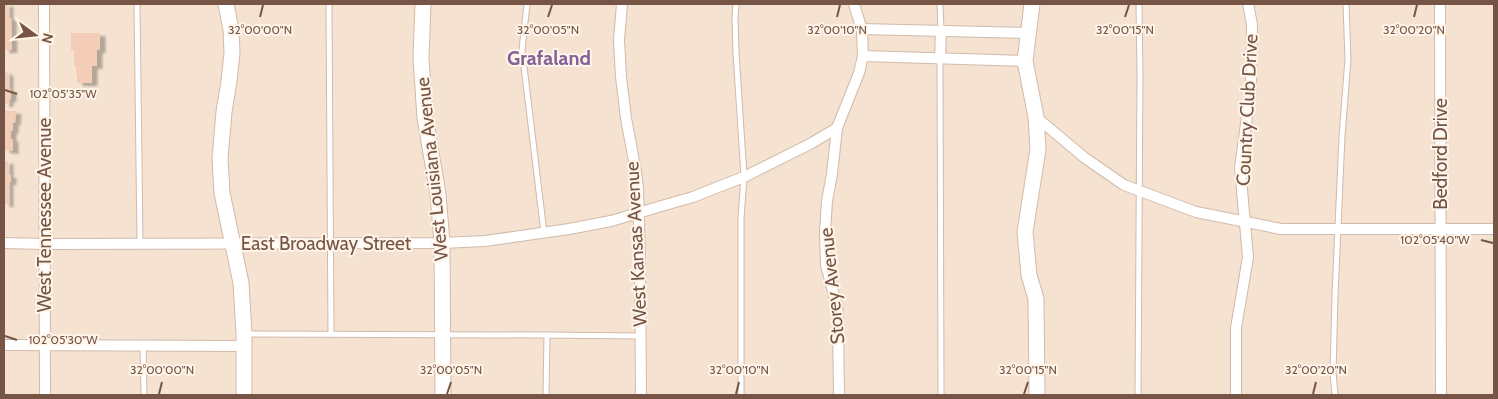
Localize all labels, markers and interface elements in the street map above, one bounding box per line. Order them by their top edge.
north arrow [10,10,60,60]
text: 32°00'00"N [228,22,292,37]
text: 32°00'05"N [517,22,579,37]
text: 32°00'10"N [807,22,867,37]
text: 32°00'15"N [1096,22,1154,37]
text: 32°00'20"N [1383,22,1445,37]
text: N [38,31,58,45]
street label: Country Club Drive [1232,33,1262,187]
district label: Grafaland [507,46,591,70]
street label: West Louisiana Avenue [411,76,453,262]
text: 102°05'35"W [29,86,97,101]
street label: Bedford Drive [1429,98,1452,210]
street label: West Tennessee Avenue [33,117,56,312]
street label: West Kansas Avenue [620,161,652,327]
street label: Storey Avenue [814,226,850,345]
street label: East Broadway Street [241,232,412,255]
text: 102°05'40"W [1400,232,1470,247]
text: 102°05'30"W [28,332,98,347]
text: 32°00'00"N [130,362,194,377]
text: 32°00'05"N [420,362,482,377]
text: 32°00'10"N [709,362,769,377]
text: 32°00'15"N [999,362,1057,377]
text: 32°00'20"N [1285,362,1347,377]

